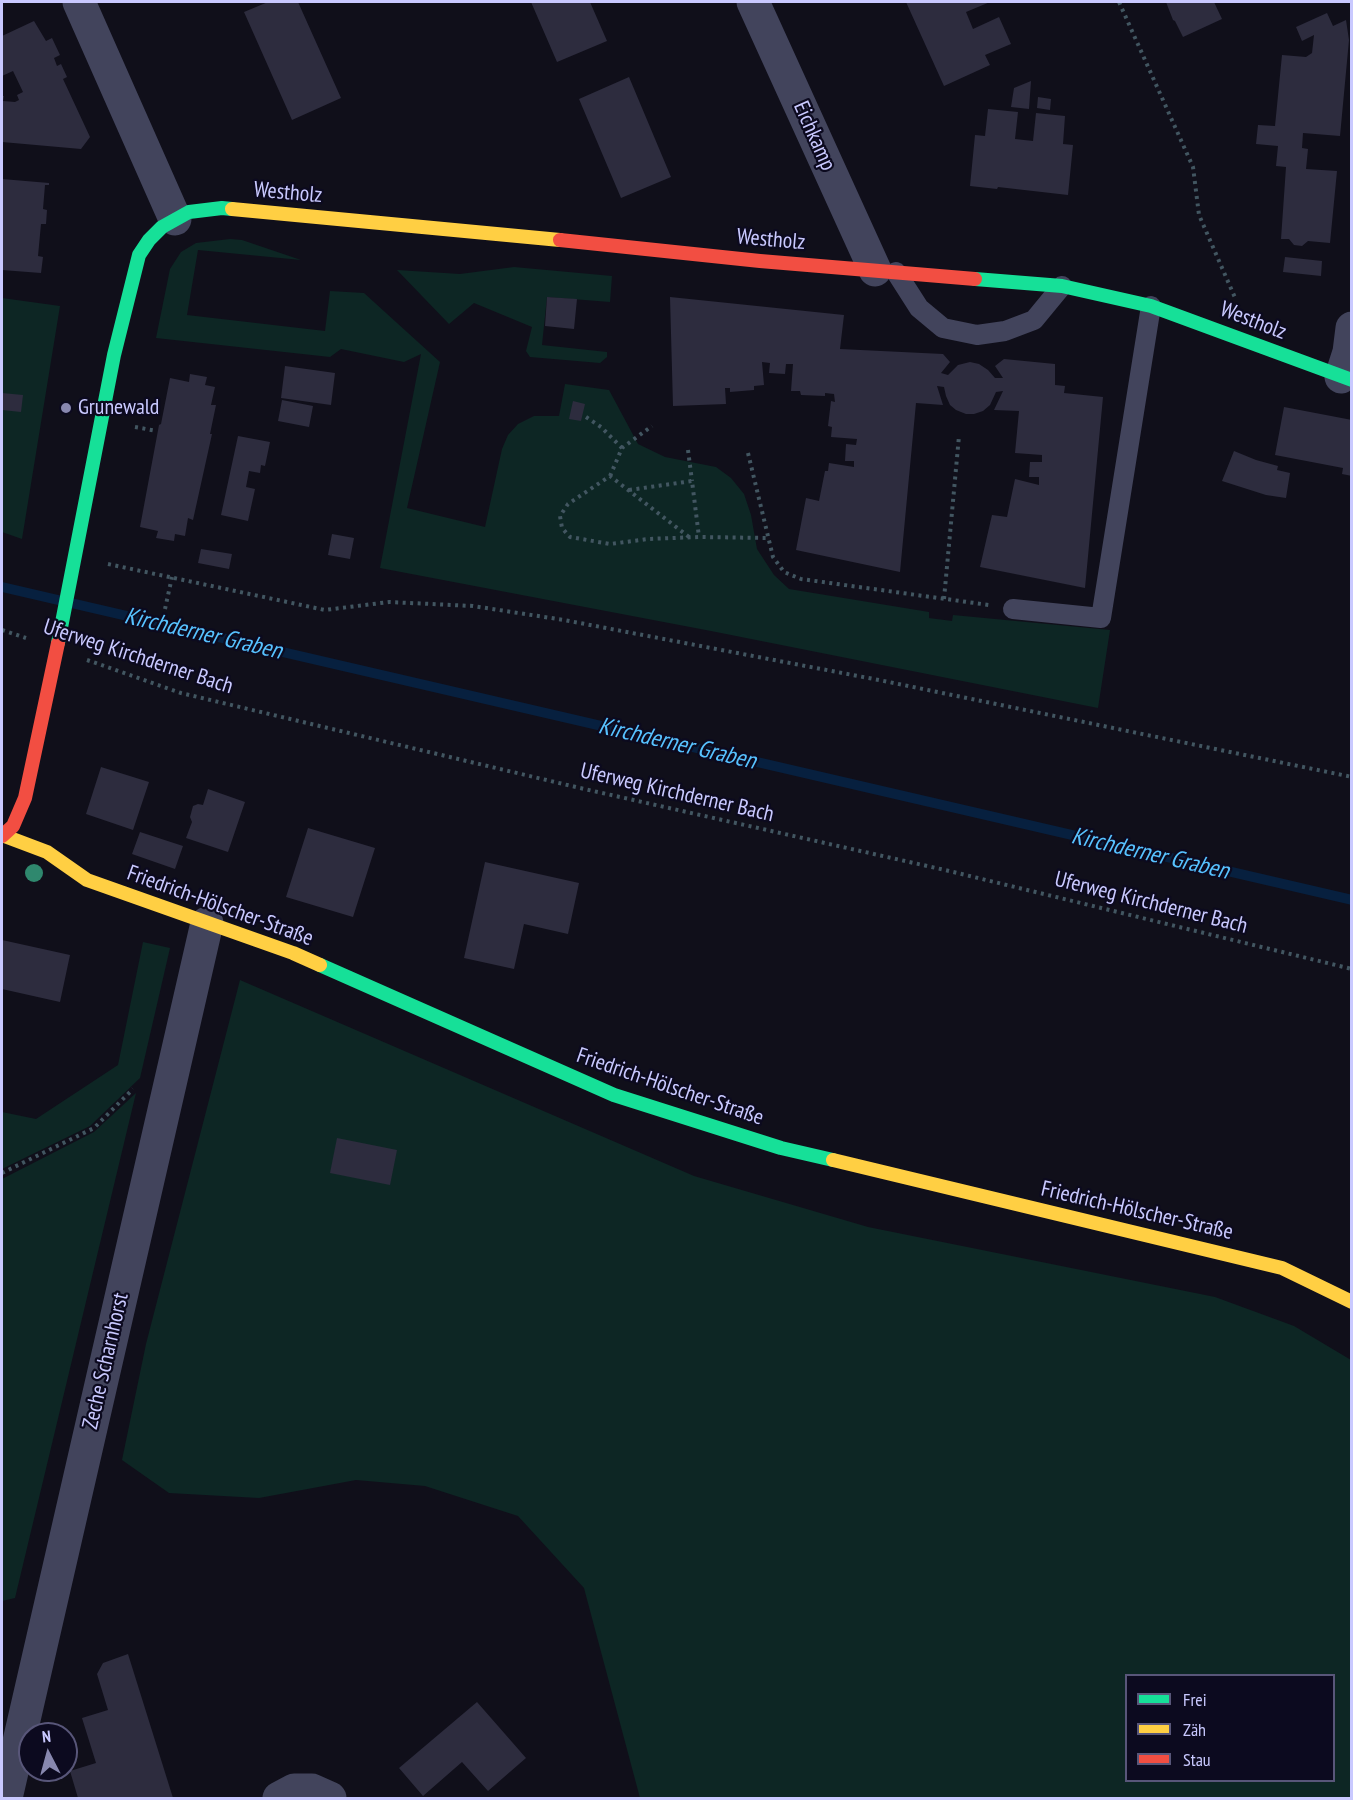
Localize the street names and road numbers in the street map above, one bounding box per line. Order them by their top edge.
street label: Eichkamp [787,97,841,175]
street label: Westholz [253,177,323,209]
street label: Westholz [736,224,806,256]
street label: Westholz [1216,296,1290,346]
street label: Uferweg Kirchderner Bach [40,614,236,700]
street label: Uferweg Kirchderner Bach [578,758,776,828]
street label: Friedrich-Hölscher-Straße [123,860,317,952]
street label: Uferweg Kirchderner Bach [1052,866,1250,940]
street label: Friedrich-Hölscher-Straße [573,1043,767,1131]
street label: Friedrich-Hölscher-Straße [1038,1176,1236,1246]
street label: Zeche Scharnhorst [77,1290,135,1432]

